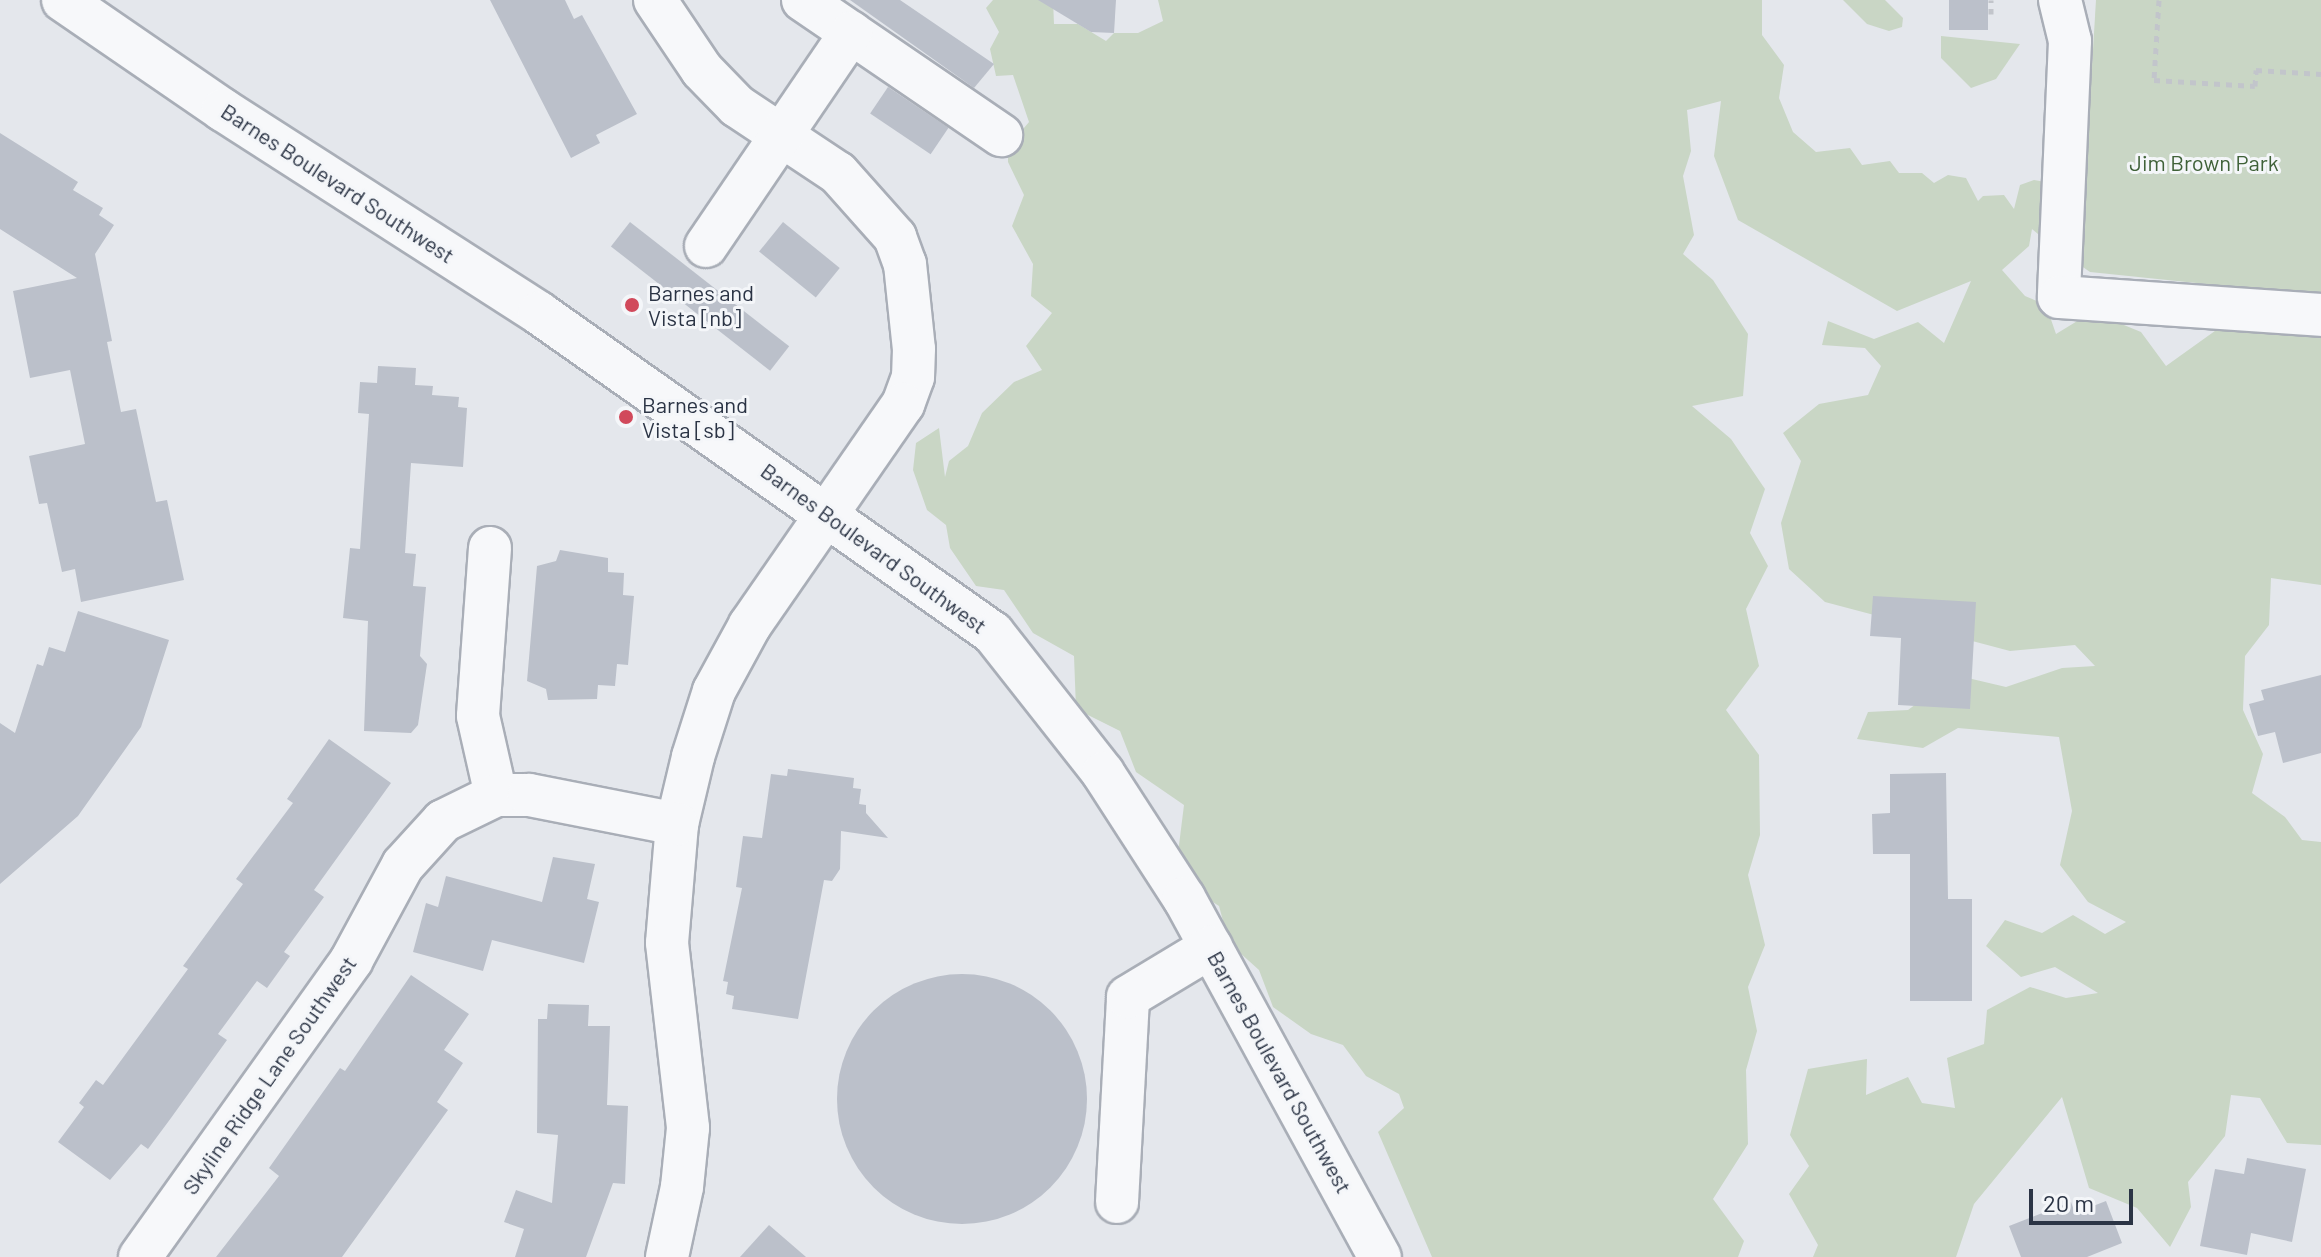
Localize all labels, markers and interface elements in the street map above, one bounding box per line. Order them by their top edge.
street label: Barnes Boulevard Southwest [216,98,460,268]
park label: Jim Brown Park [2129,150,2279,176]
place label: Barnes and Vista [nb] [648,279,754,330]
marker: Barnes and Vista [nb] [623,296,641,314]
place label: Barnes and Vista [sb] [642,391,748,442]
marker: Barnes and Vista [sb] [617,408,635,426]
street label: Barnes Boulevard Southwest [756,457,992,639]
street label: Barnes Boulevard Southwest [1202,946,1358,1198]
street label: Skyline Ridge Lane Southwest [176,951,362,1199]
scale bar [2033,1173,2137,1223]
text: 20 m [2043,1188,2094,1217]

